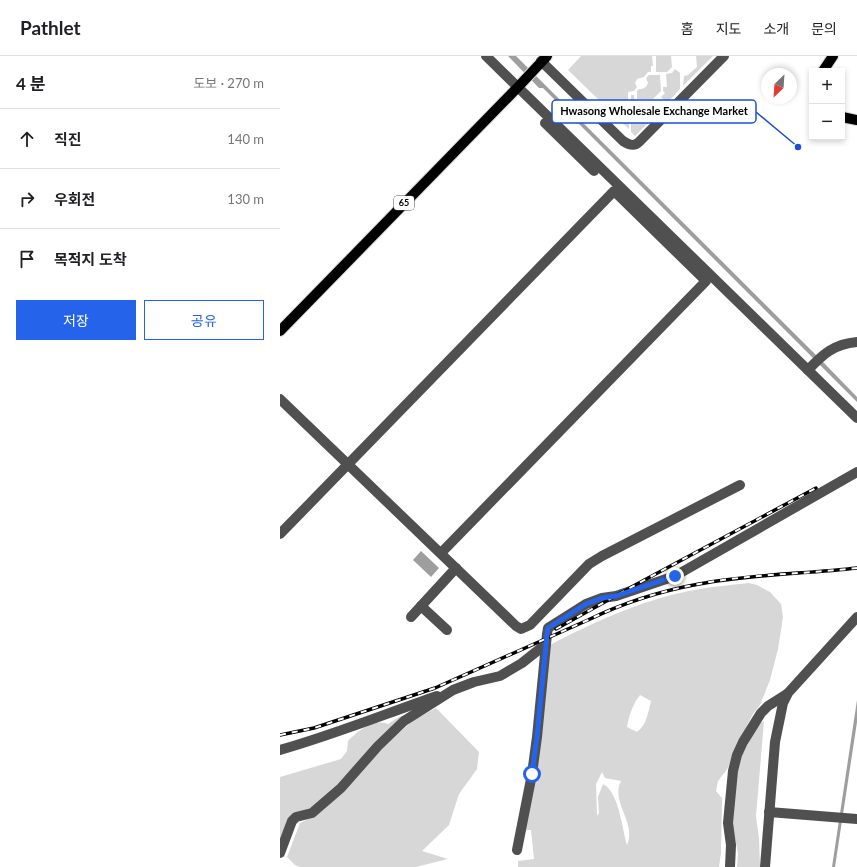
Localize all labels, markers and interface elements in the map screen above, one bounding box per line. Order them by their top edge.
text: Pathlet [20,16,81,39]
text: 홈 [681,20,694,37]
text: 지도 [716,20,741,37]
text: 소개 [763,20,789,37]
text: 문의 [811,20,837,37]
north arrow [761,68,797,104]
map controls [809,68,845,140]
button: + [809,68,845,104]
text: 4 분 [16,73,46,94]
text: 도보 · 270 m [193,75,264,91]
callout: Hwasong Wholesale Exchange Market [552,100,756,123]
text: Hwasong Wholesale Exchange Market [560,104,749,117]
button: − [809,104,845,140]
icon: ahead [16,128,38,150]
text: 직진 [54,130,82,148]
text: 140 m [227,131,264,147]
icon: right [16,188,38,210]
text: 우회전 [54,190,95,208]
text: 130 m [227,191,264,207]
road number: 65 [394,196,414,210]
icon: arrive [16,248,38,270]
text: 목적지 도착 [54,250,127,268]
button: 저장 [16,300,136,340]
button: 공유 [144,300,264,340]
route end [666,567,684,585]
route start [523,765,541,783]

